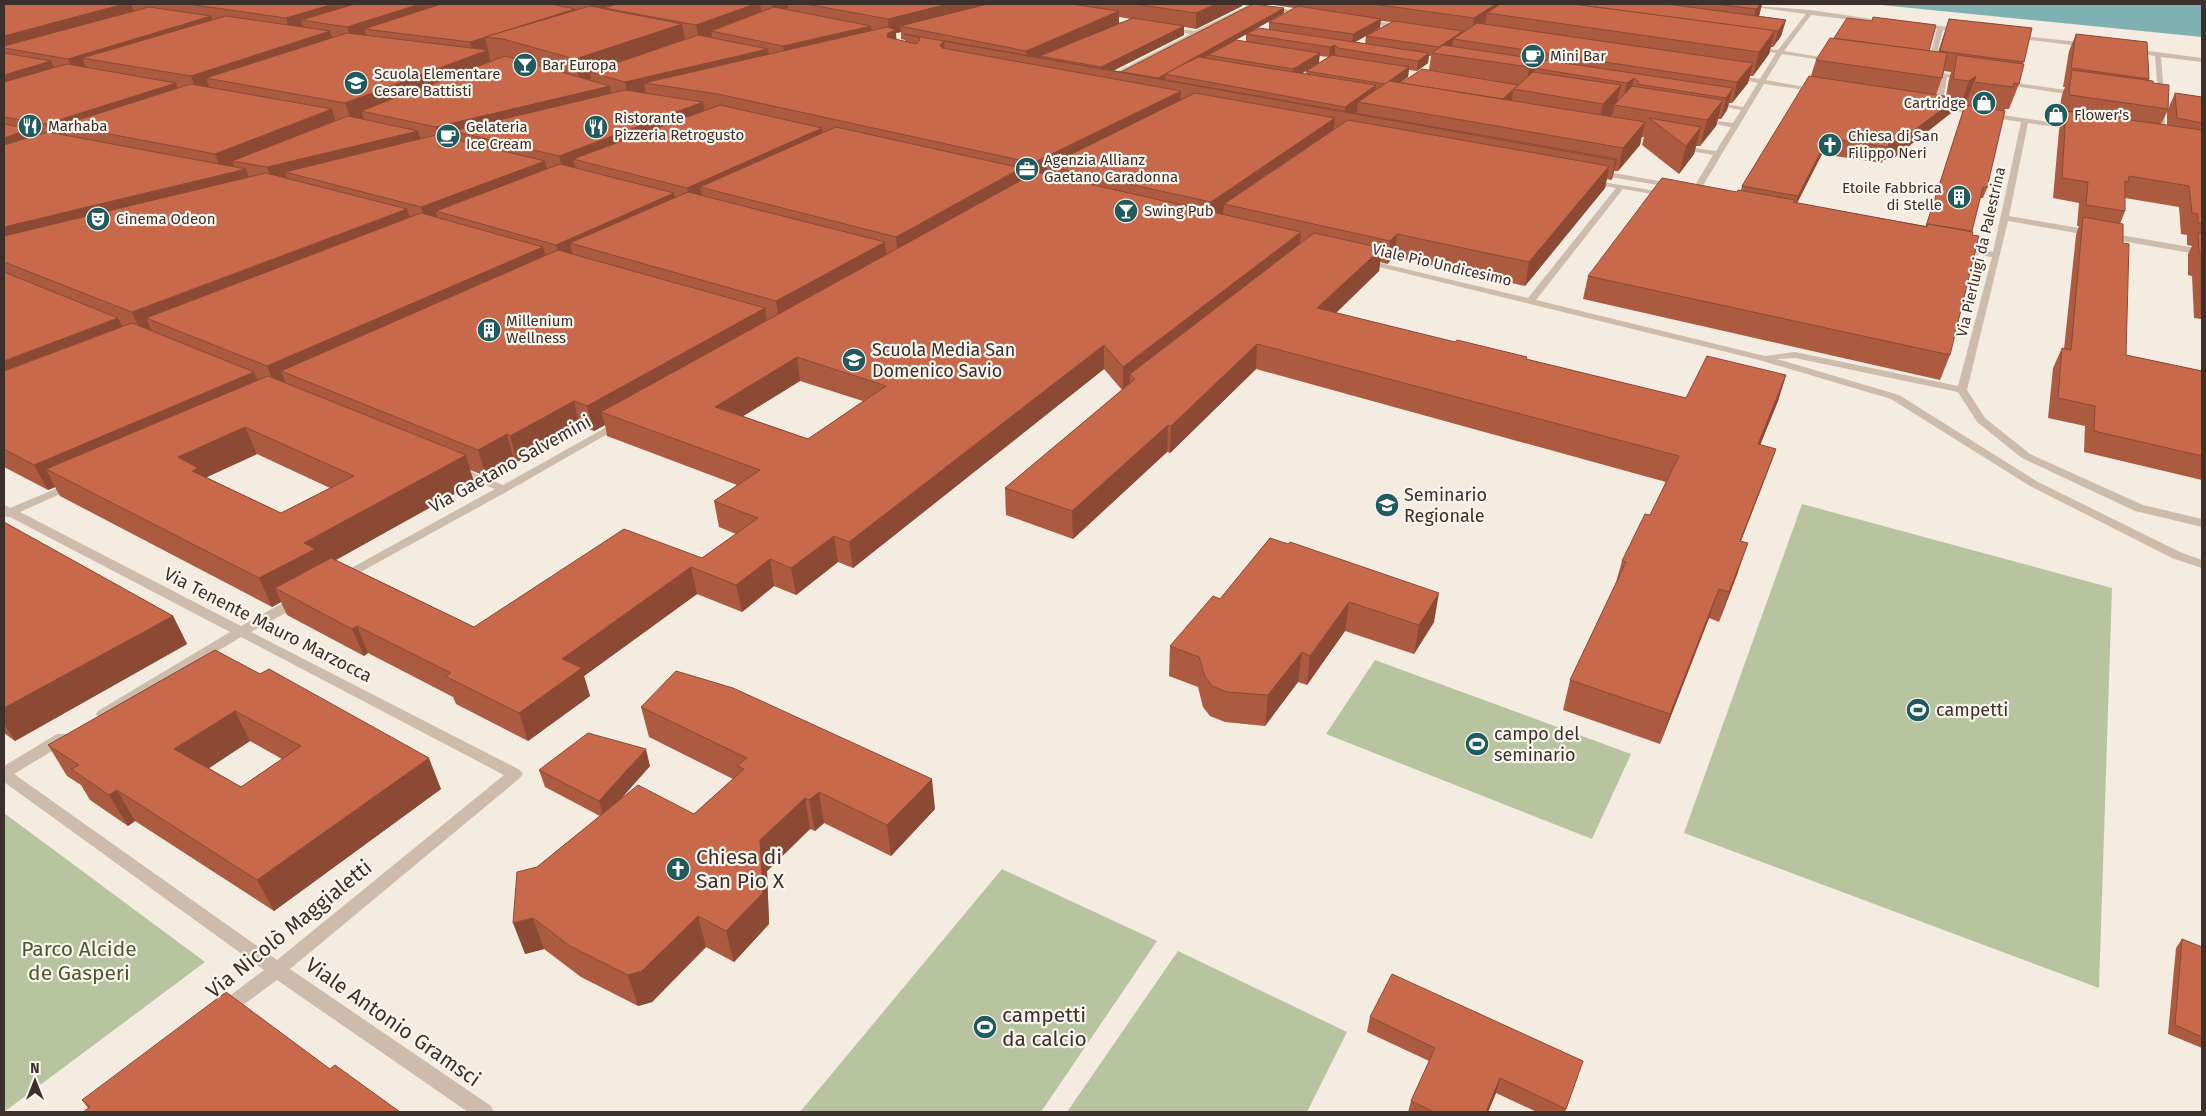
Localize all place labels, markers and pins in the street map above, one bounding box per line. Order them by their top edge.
cafe icon: Mini Bar [1520,43,1546,69]
place label: Mini Bar [1550,47,1606,65]
bar icon: Bar Europa [512,52,538,78]
place label: Bar Europa [542,56,617,74]
place label: Scuola Elementare Cesare Battisti [374,65,500,100]
school or university icon: Scuola Elementare Cesare Battisti [343,70,369,96]
shop icon: Cartridge [1971,90,1997,116]
place label: Cartridge [1904,94,1966,112]
shop icon: Flower's [2043,102,2069,128]
place label: Flower's [2074,106,2129,124]
place label: Ristorante Pizzeria Retrogusto [614,109,744,144]
restaurant icon: Marhaba [17,113,43,139]
restaurant icon: Ristorante Pizzeria Retrogusto [583,114,609,140]
place label: Marhaba [48,117,108,135]
place label: Gelateria Ice Cream [466,118,532,153]
cafe icon: Gelateria Ice Cream [435,123,461,149]
place label: Chiesa di San Filippo Neri [1848,127,1939,162]
church icon: Chiesa di San Filippo Neri [1817,132,1843,158]
place label: Agenzia Allianz Gaetano Caradonna [1044,151,1178,186]
office icon: Agenzia Allianz Gaetano Caradonna [1014,156,1040,182]
place label: Etoile Fabbrica di Stelle [1842,179,1942,214]
building icon: Etoile Fabbrica di Stelle [1946,184,1972,210]
bar icon: Swing Pub [1113,198,1139,224]
place label: Swing Pub [1144,202,1214,220]
theatre icon: Cinema Odeon [85,206,111,232]
place label: Cinema Odeon [116,210,216,228]
place label: Millenium Wellness [506,312,573,347]
building icon: Millenium Wellness [476,317,502,343]
place label: Scuola Media San Domenico Savio [872,339,1015,382]
school or university icon: Scuola Media San Domenico Savio [841,347,867,373]
place label: Seminario Regionale [1404,484,1487,527]
school or university icon: Seminario Regionale [1374,492,1400,518]
sports icon: campetti [1905,697,1931,723]
place label: campetti [1936,699,2008,721]
place label: campo del seminario [1494,723,1579,766]
sports icon: campo del seminario [1464,731,1490,757]
place label: Chiesa di San Pio X [696,844,785,894]
church icon: Chiesa di San Pio X [665,856,691,882]
place label: campetti da calcio [1002,1002,1087,1052]
sports icon: campetti da calcio [972,1014,998,1040]

